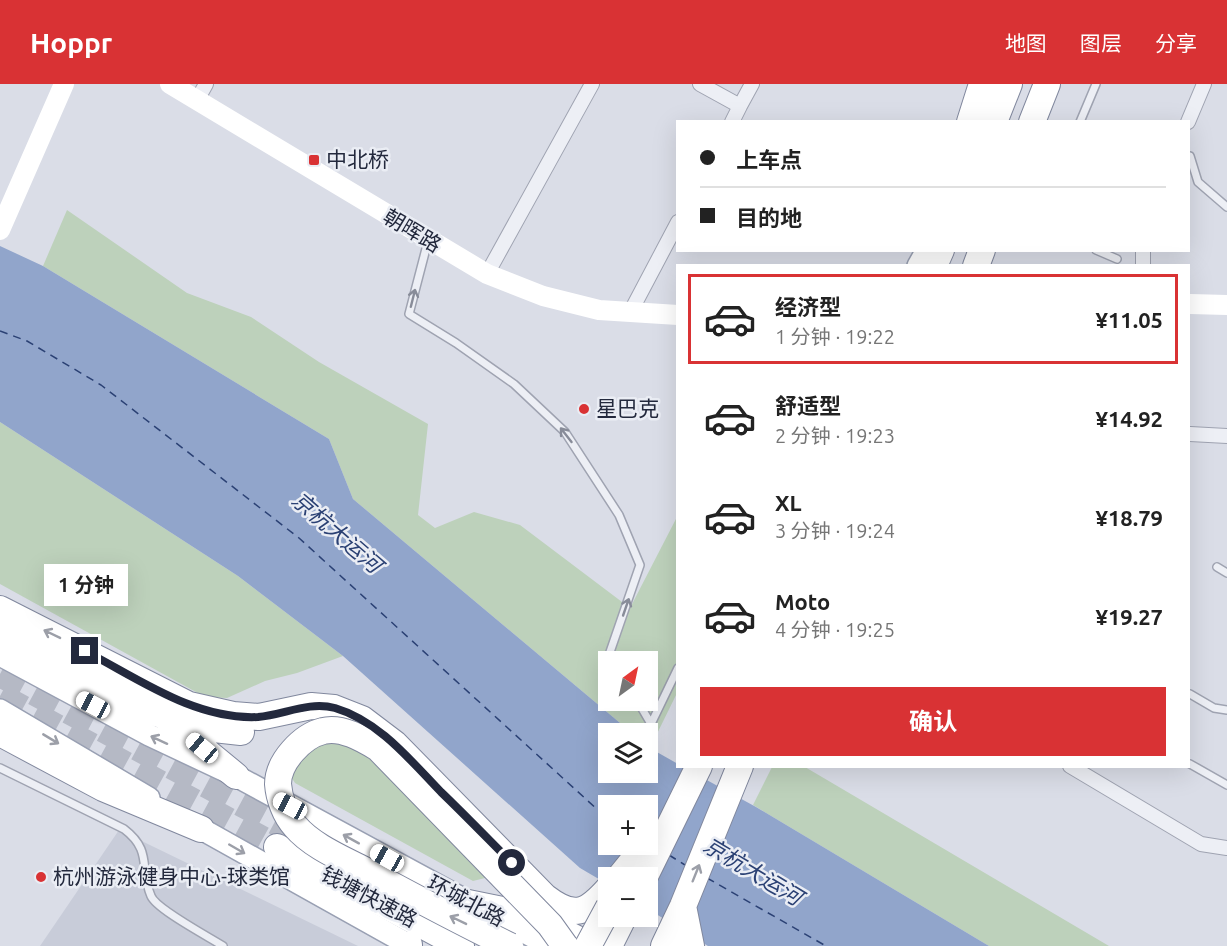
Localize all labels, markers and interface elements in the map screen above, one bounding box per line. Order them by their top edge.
text: Hoppr [30,27,112,58]
text: 地图 [1005,31,1047,55]
text: 图层 [1080,31,1122,55]
text: 分享 [1155,31,1197,55]
place label: 中北桥 [326,147,389,171]
text: 上车点 [736,147,802,172]
marker: 中北桥 [307,153,321,167]
street label: 朝晖路 [379,204,446,257]
text: 目的地 [736,205,802,230]
one-way arrow [408,289,420,308]
icon: car [703,292,757,346]
text: 经济型 [775,294,841,319]
text: ¥11.05 [1096,307,1163,332]
text: 1 分钟 · 19:22 [775,325,895,348]
icon: car [703,391,757,445]
text: 舒适型 [775,393,841,418]
place label: 星巴克 [596,396,659,420]
marker: 星巴克 [577,402,591,416]
text: ¥14.92 [1096,406,1163,431]
text: 2 分钟 · 19:23 [775,424,895,447]
one-way arrow [560,427,573,443]
water label: 京杭大运河 [288,486,390,580]
icon: car [703,490,757,544]
text: XL [775,490,802,515]
text: ¥18.79 [1096,505,1163,530]
text: 3 分钟 · 19:24 [775,519,895,542]
callout: 1 分钟 [43,564,127,606]
text: 1 分钟 [58,573,114,596]
icon: car [703,589,757,643]
text: Moto [775,589,830,614]
one-way arrow [621,598,632,617]
text: ¥19.27 [1096,604,1163,629]
text: 4 分钟 · 19:25 [775,618,895,641]
one-way arrow [43,628,61,640]
route end [71,637,98,664]
north arrow [598,651,658,711]
map controls [598,651,658,927]
button: 确认 [700,687,1166,756]
car [73,689,113,721]
button: layers [598,723,658,783]
car [182,730,222,766]
one-way arrow [42,733,59,745]
one-way arrow [150,733,168,745]
car [270,790,310,822]
button: + [598,795,658,855]
one-way arrow [343,832,360,844]
water label: 京杭大运河 [700,832,810,912]
car [367,841,407,875]
one-way arrow [227,844,245,855]
route start [498,849,525,876]
street label: 钱塘快速路 [317,861,421,931]
place label: 杭州游泳健身中心-球类馆 [53,864,290,888]
one-way arrow [691,864,702,883]
button: − [598,867,658,927]
marker: 杭州游泳健身中心-球类馆 [34,870,48,884]
street label: 环城北路 [424,870,509,930]
one-way arrow [449,914,467,926]

